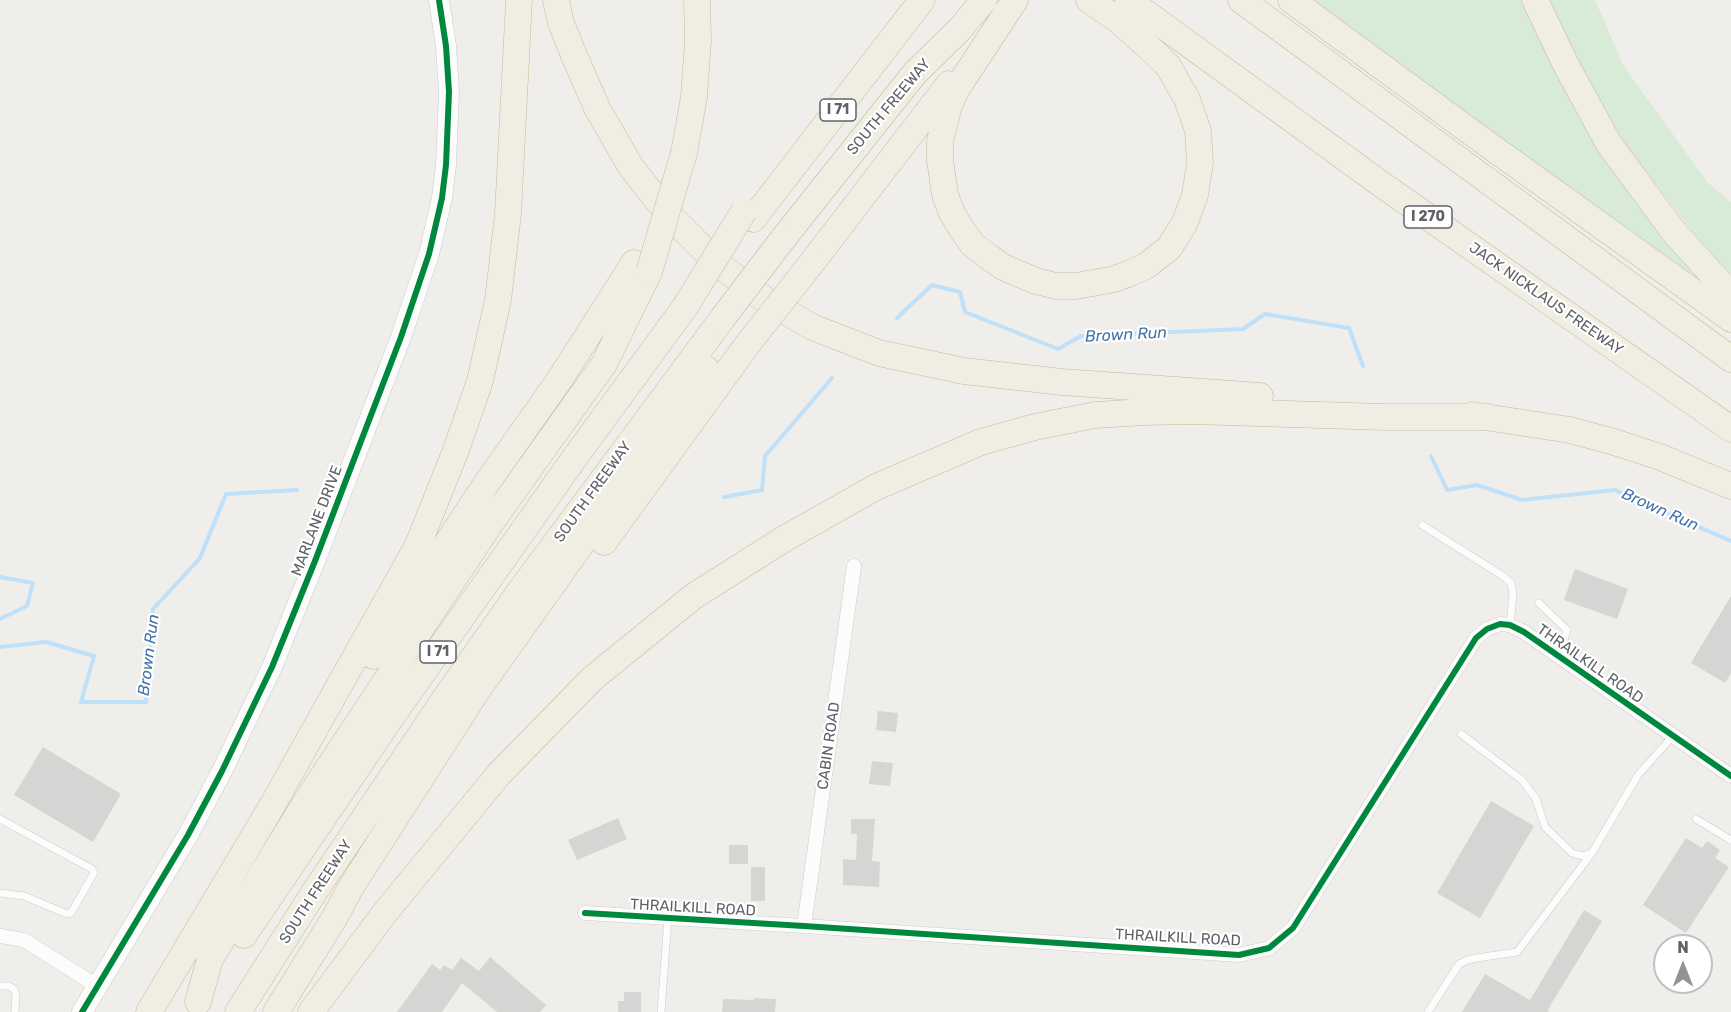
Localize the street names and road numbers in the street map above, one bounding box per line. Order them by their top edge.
street label: SOUTH FREEWAY [843,55,935,159]
road number: I 71 [820,99,856,121]
road number: I 270 [1404,206,1452,228]
street label: JACK NICKLAUS FREEWAY [1465,239,1627,359]
street label: SOUTH FREEWAY [550,438,636,546]
street label: MARLANE DRIVE [288,463,346,579]
street label: THRAILKILL ROAD [1533,621,1647,707]
road number: I 71 [420,641,456,663]
street label: CABIN ROAD [814,701,844,791]
street label: SOUTH FREEWAY [276,837,356,947]
street label: THRAILKILL ROAD [630,896,756,920]
street label: THRAILKILL ROAD [1115,926,1241,950]

